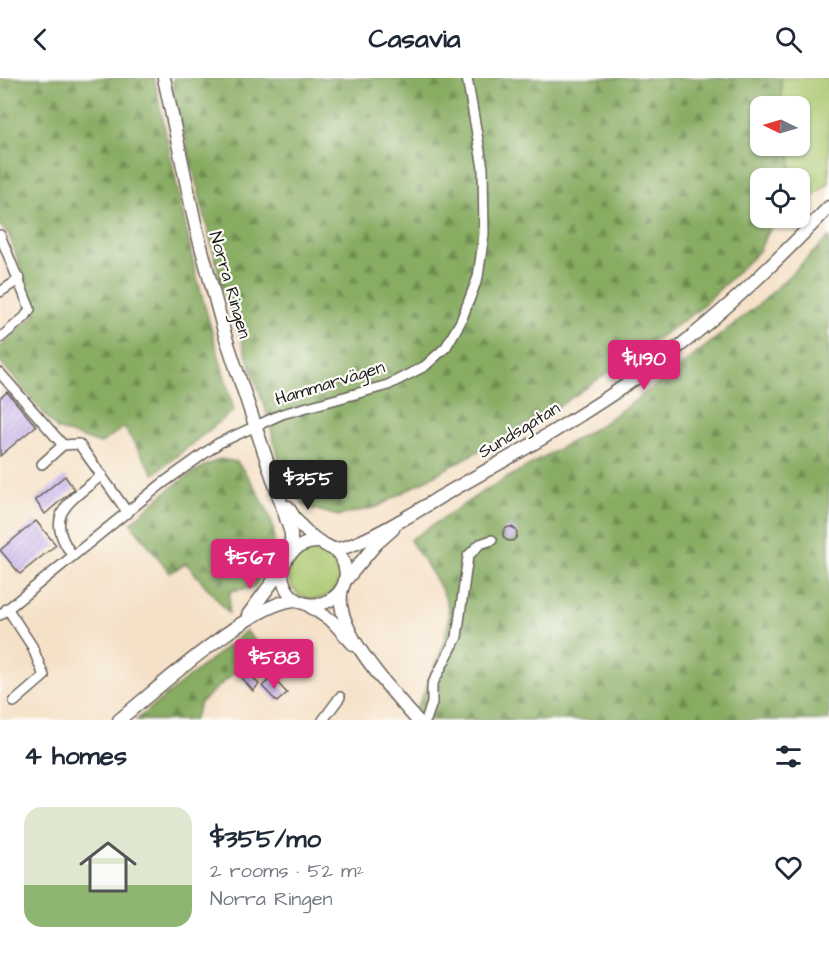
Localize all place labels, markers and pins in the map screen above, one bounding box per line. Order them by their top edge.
pin: $1,190 [595,340,693,391]
pin: $355 [272,460,344,511]
pin: $567 [214,539,286,590]
pin: $588 [238,639,310,690]

